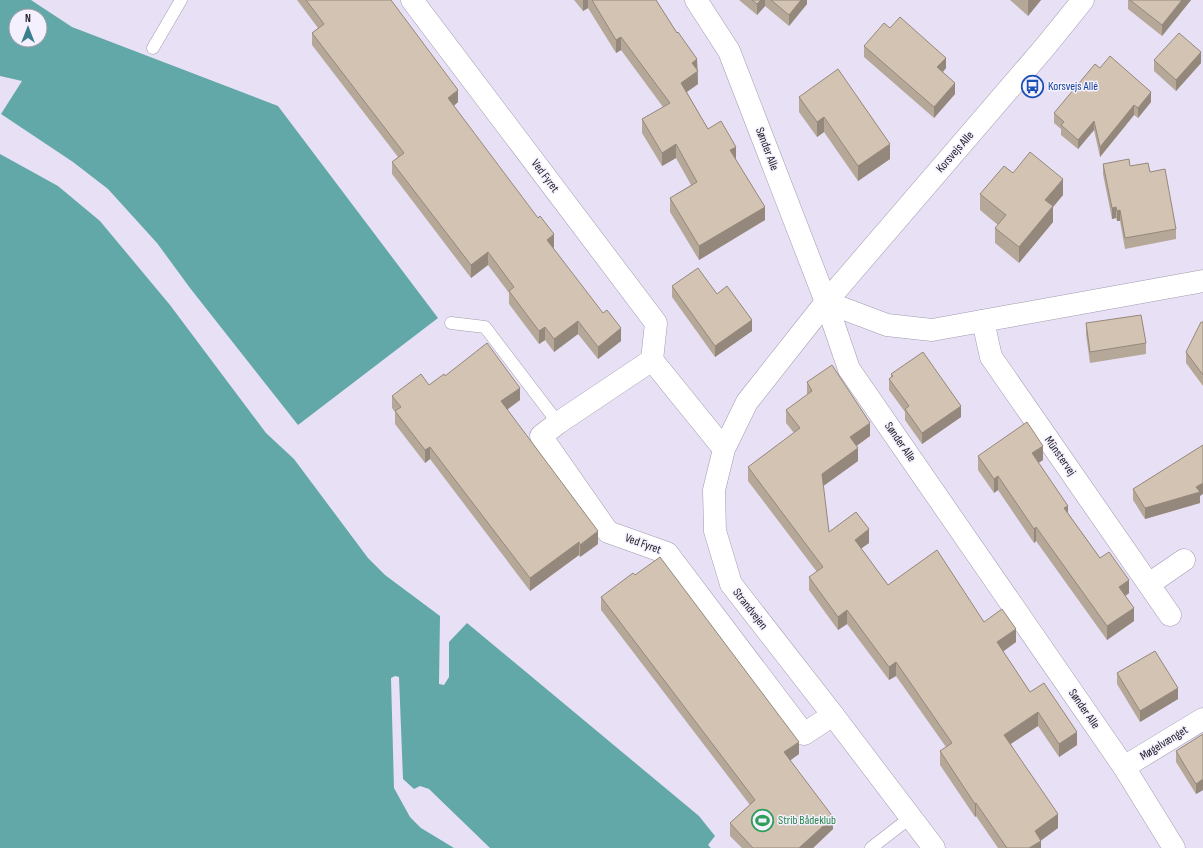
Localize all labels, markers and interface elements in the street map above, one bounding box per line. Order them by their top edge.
north arrow [8,8,48,48]
text: N [25,12,31,25]
bus stop icon: Korsvejs Allé [1020,73,1046,99]
place label: Korsvejs Allé [1048,79,1098,94]
street label: Sønder Alle [752,125,782,173]
street label: Korsvejs Alle [933,128,977,176]
street label: Ved Fyret [528,156,563,196]
street label: Sønder Alle [881,419,919,465]
street label: Münstervej [1041,433,1079,479]
street label: Ved Fyret [623,531,664,558]
street label: Strandvejen [729,585,771,633]
street label: Sønder Alle [1065,686,1103,732]
street label: Møgelvænget [1137,722,1191,764]
sports icon: Strib Bådeklub [750,807,776,833]
place label: Strib Bådeklub [778,813,836,828]

